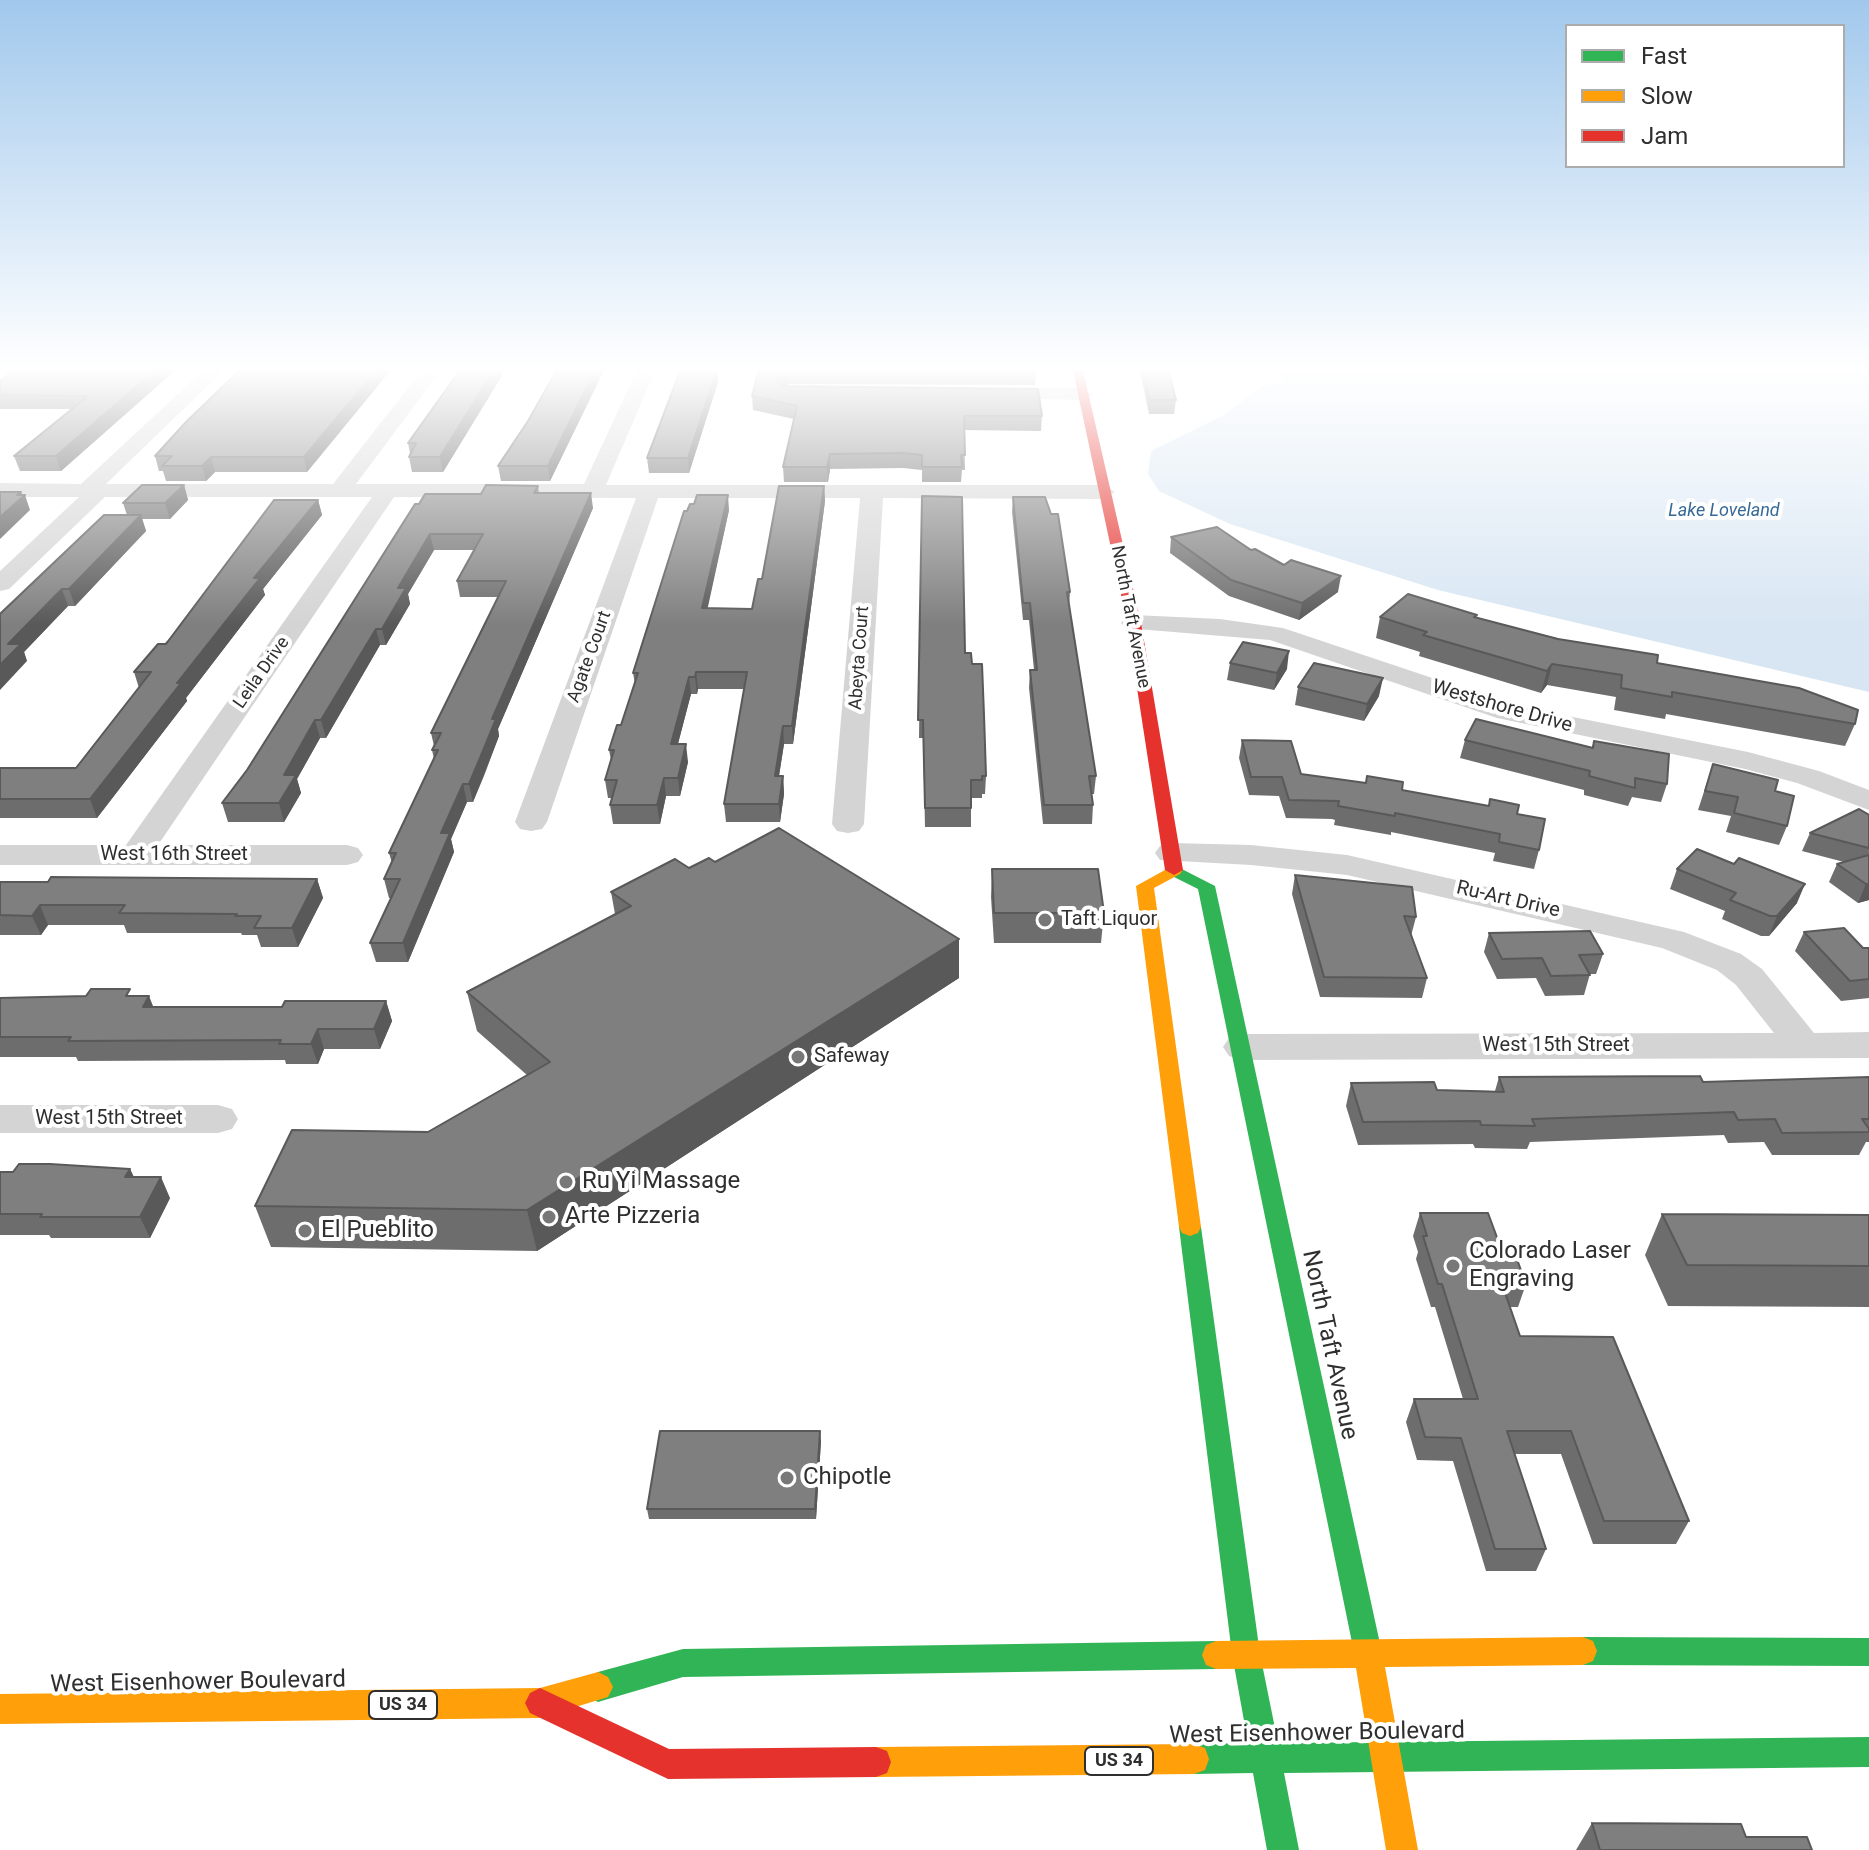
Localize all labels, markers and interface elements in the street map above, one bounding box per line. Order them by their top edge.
legend [1565,24,1845,168]
text: Fast [1641,42,1687,70]
text: Slow [1641,82,1693,110]
text: Jam [1641,122,1688,150]
water label: Lake Loveland [1668,500,1780,522]
street label: North Taft Avenue [1106,544,1154,690]
street label: Abeyta Court [846,605,874,711]
street label: Agate Court [563,608,617,706]
street label: Leila Drive [229,633,295,713]
street label: Westshore Drive [1429,676,1575,738]
street label: West 16th Street [100,843,248,867]
street label: Ru-Art Drive [1454,876,1562,924]
place label: Taft Liquor [1061,908,1157,932]
marker: Taft Liquor [1036,911,1054,929]
street label: West 15th Street [1482,1034,1630,1058]
place label: Safeway [814,1045,889,1069]
marker: Safeway [789,1048,807,1066]
street label: West 15th Street [35,1107,183,1131]
place label: Ru Yi Massage [582,1168,740,1196]
marker: Ru Yi Massage [557,1173,575,1191]
place label: Arte Pizzeria [565,1203,700,1231]
marker: Arte Pizzeria [540,1208,558,1226]
place label: El Pueblito [321,1217,434,1245]
marker: El Pueblito [296,1222,314,1240]
place label: Colorado Laser Engraving [1469,1238,1631,1294]
street label: North Taft Avenue [1295,1248,1363,1442]
marker: Colorado Laser Engraving [1444,1257,1462,1275]
place label: Chipotle [803,1464,891,1492]
marker: Chipotle [778,1469,796,1487]
street label: West Eisenhower Boulevard [50,1666,346,1700]
road number: US 34 [369,1691,437,1719]
street label: West Eisenhower Boulevard [1169,1717,1465,1751]
road number: US 34 [1085,1747,1153,1775]

